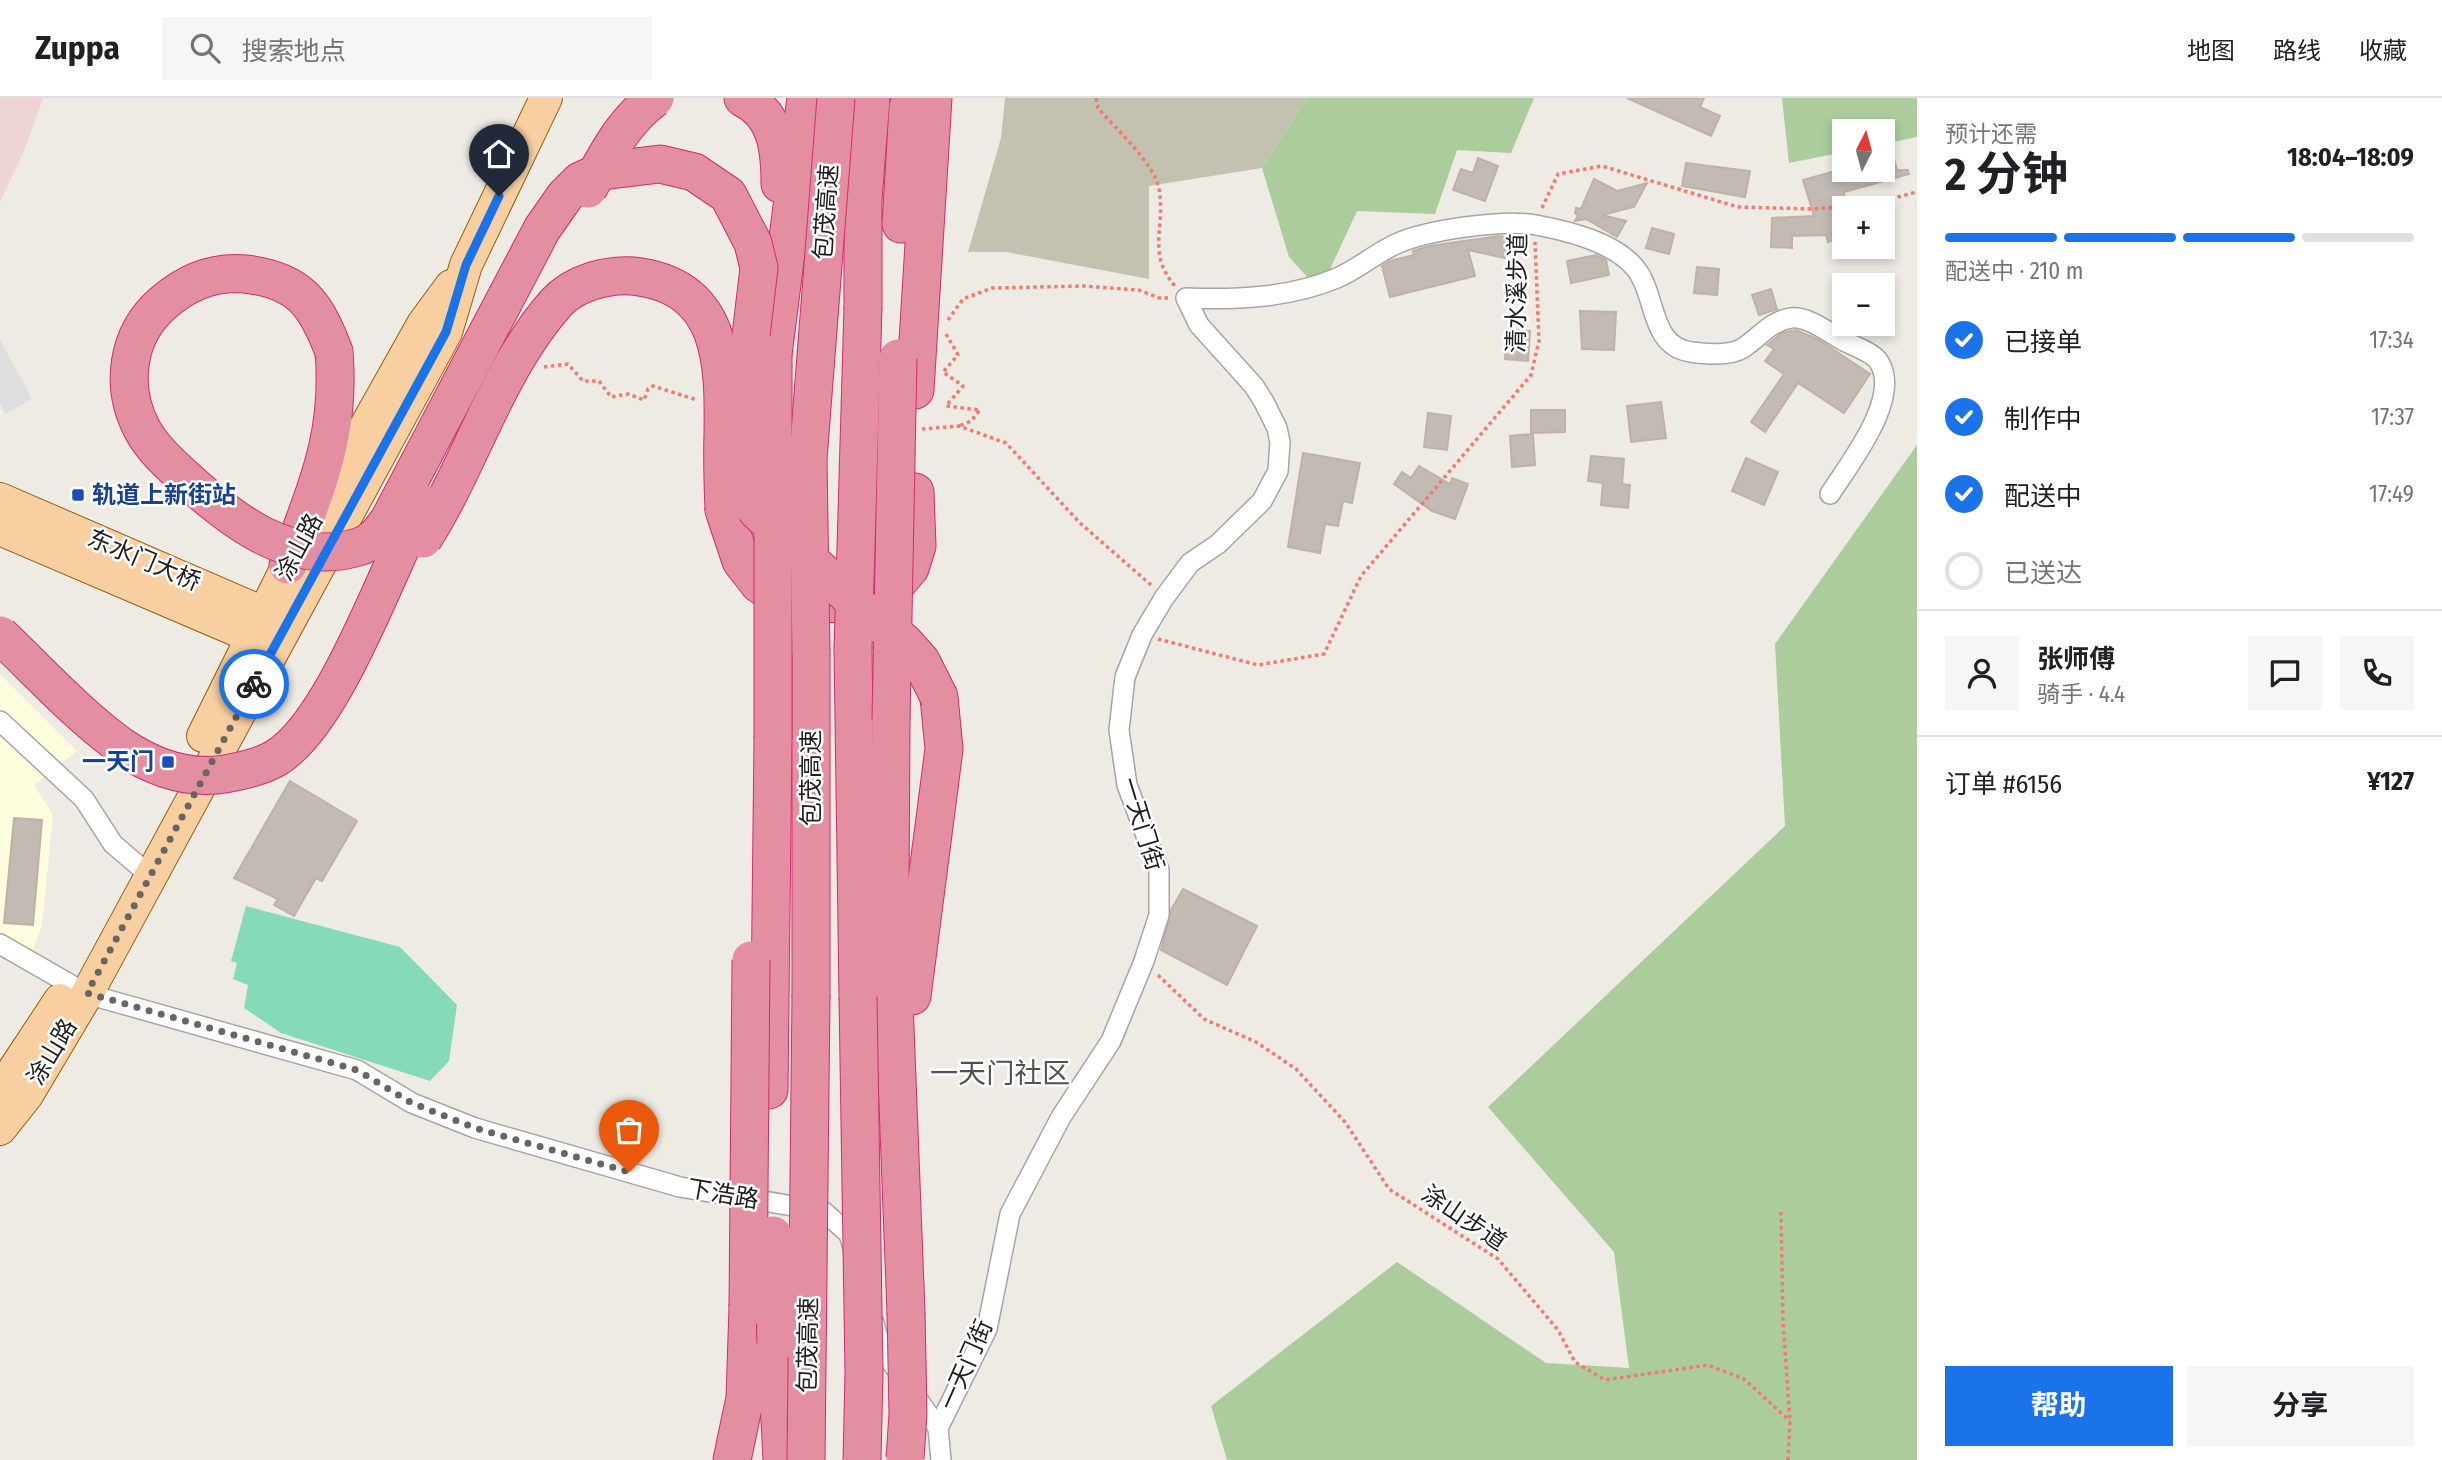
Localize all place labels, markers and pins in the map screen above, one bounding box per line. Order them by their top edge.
pin [469,124,529,196]
place label: 轨道上新街站 [92,481,236,509]
marker: 轨道上新街站 [70,487,86,503]
place label: 一天门 [82,748,154,776]
marker: 一天门 [160,754,176,770]
pin [599,1100,659,1172]

